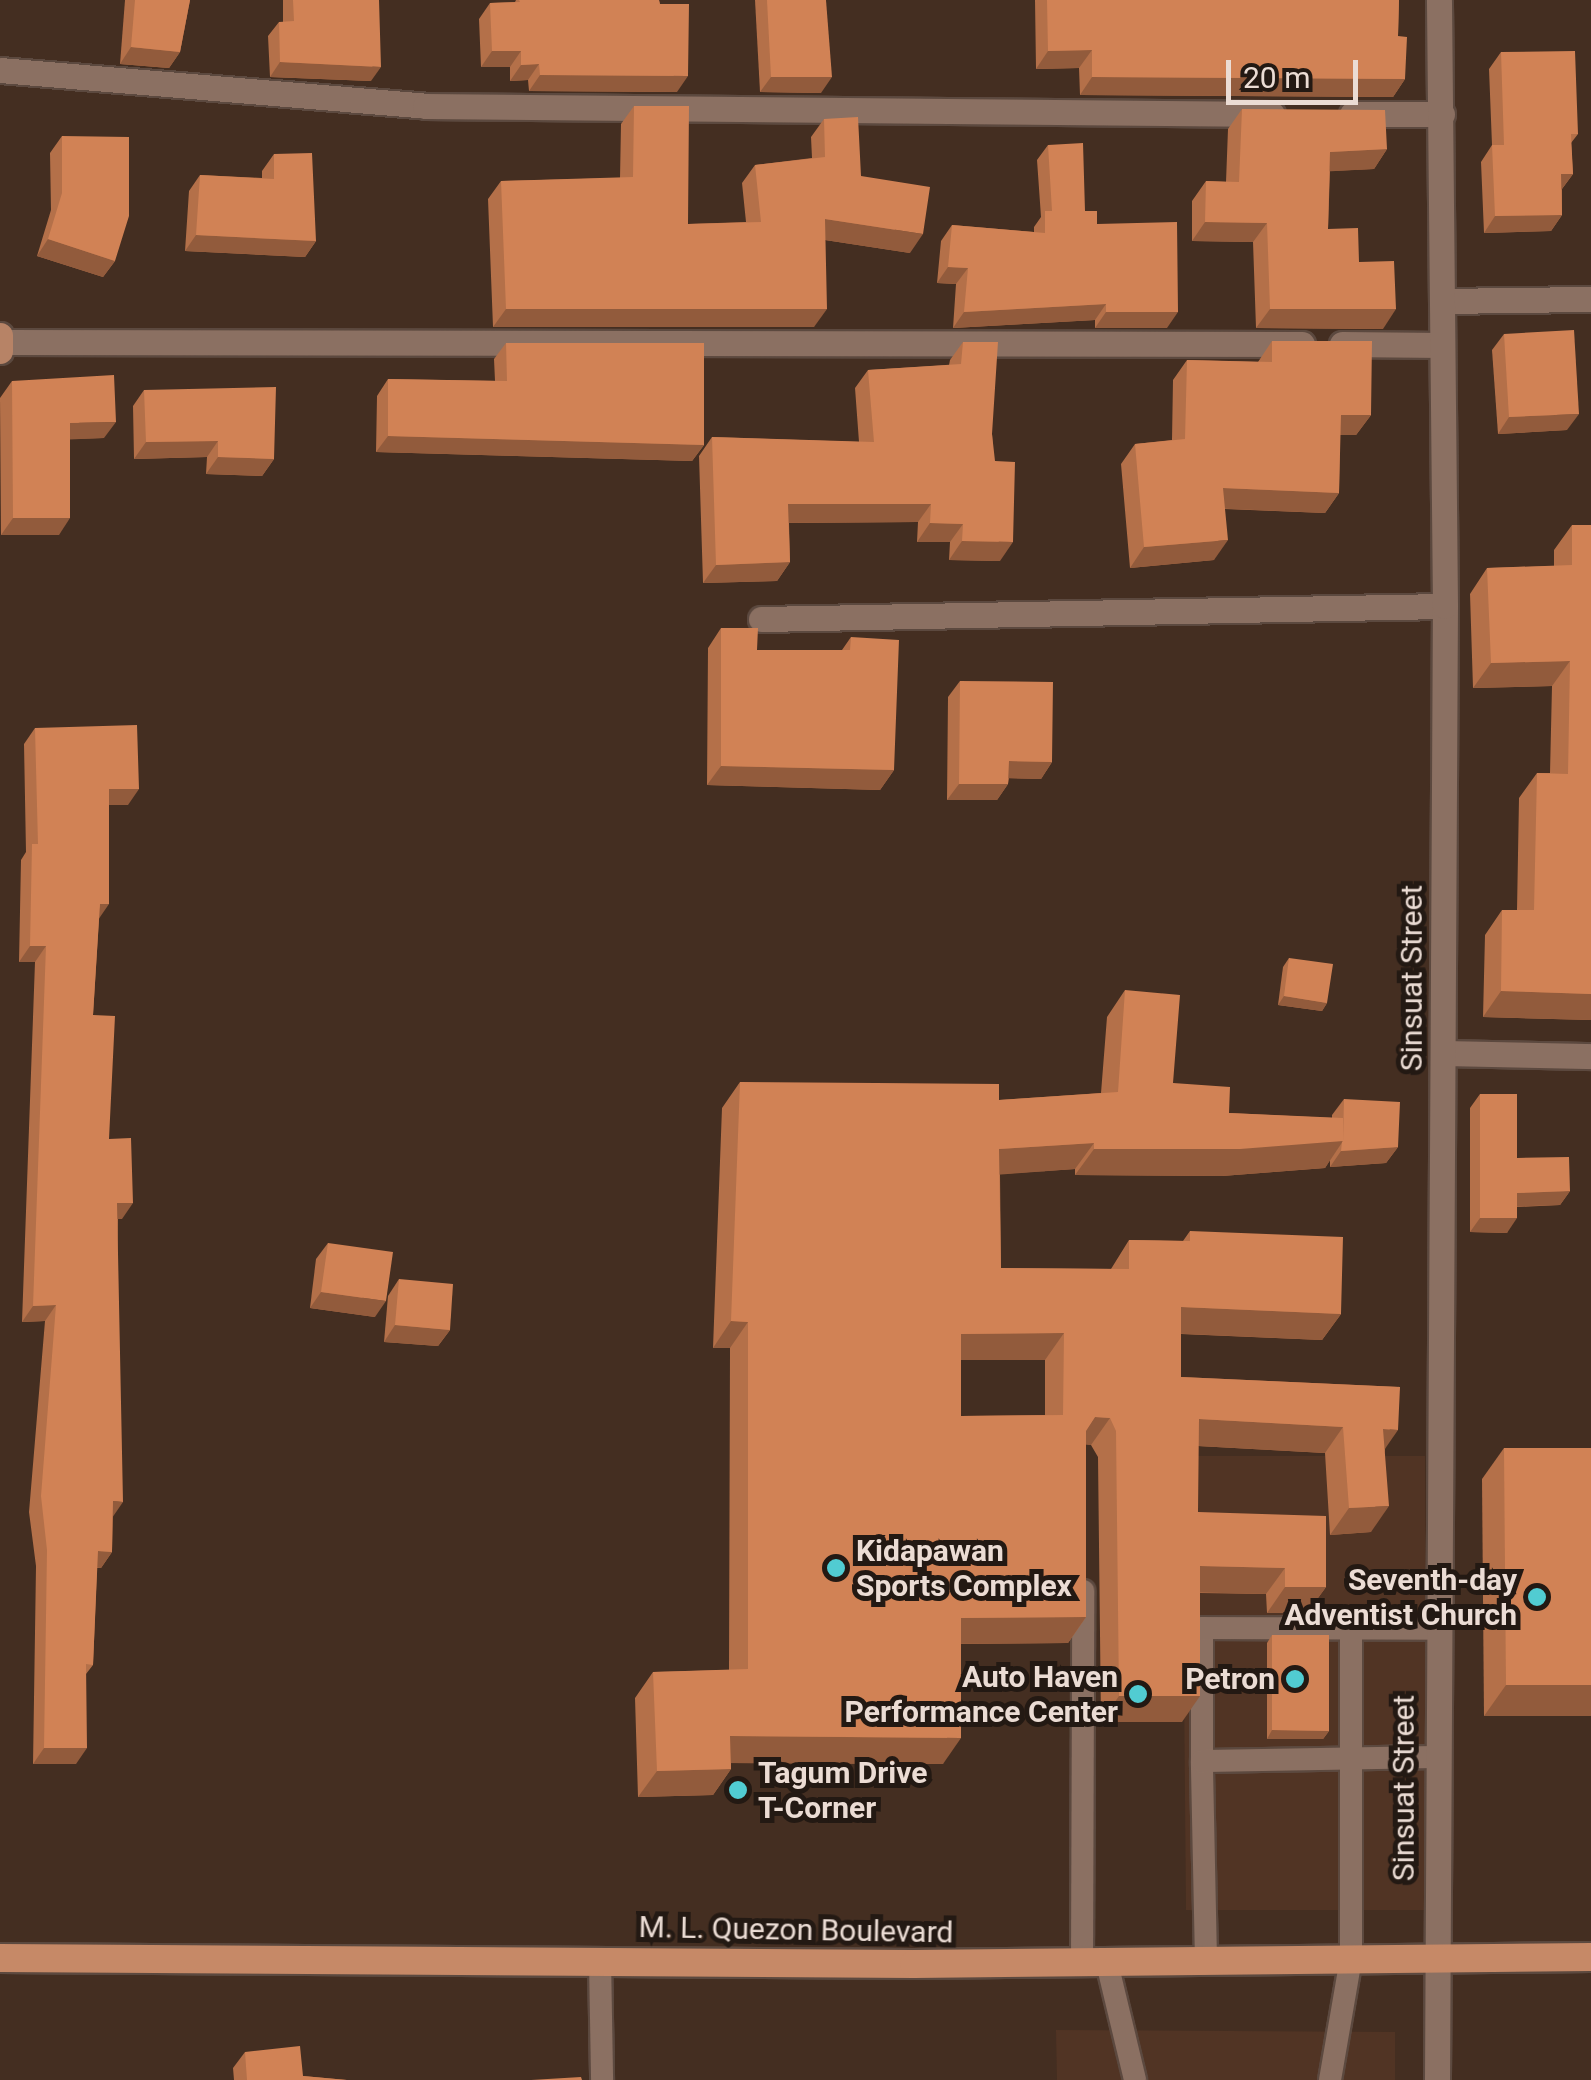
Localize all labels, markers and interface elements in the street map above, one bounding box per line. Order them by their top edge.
scale bar [1231,40,1364,102]
text: 20 m [1243,60,1310,95]
street label: Sinsuat Street [1394,885,1430,1071]
place label: Kidapawan Sports Complex [856,1533,1072,1604]
marker: Kidapawan Sports Complex [825,1557,847,1579]
place label: Seventh-day Adventist Church [1284,1562,1517,1632]
marker: Seventh-day Adventist Church [1526,1586,1548,1608]
place label: Auto Haven Performance Center [845,1659,1118,1730]
place label: Petron [1185,1661,1275,1697]
marker: Petron [1284,1668,1306,1690]
marker: Auto Haven Performance Center [1127,1683,1149,1705]
street label: Sinsuat Street [1386,1695,1422,1881]
place label: Tagum Drive T-Corner [758,1755,927,1826]
marker: Tagum Drive T-Corner [727,1779,749,1801]
street label: M. L. Quezon Boulevard [638,1909,954,1951]

